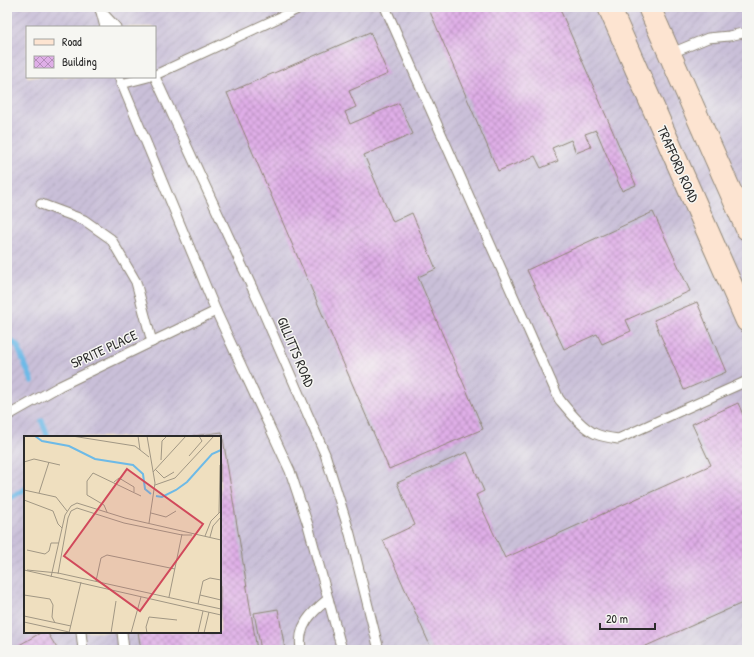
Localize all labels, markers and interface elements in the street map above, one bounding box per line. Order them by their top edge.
legend [26,26,156,78]
text: Road [62,33,82,50]
text: Building [62,53,97,70]
street label: TRAFFORD ROAD [653,123,704,205]
street label: GILLITTS ROAD [273,314,320,390]
street label: SPRITE PLACE [67,325,140,372]
inset map [24,436,221,633]
scale bar [600,605,655,631]
text: 20 m [606,610,628,627]

